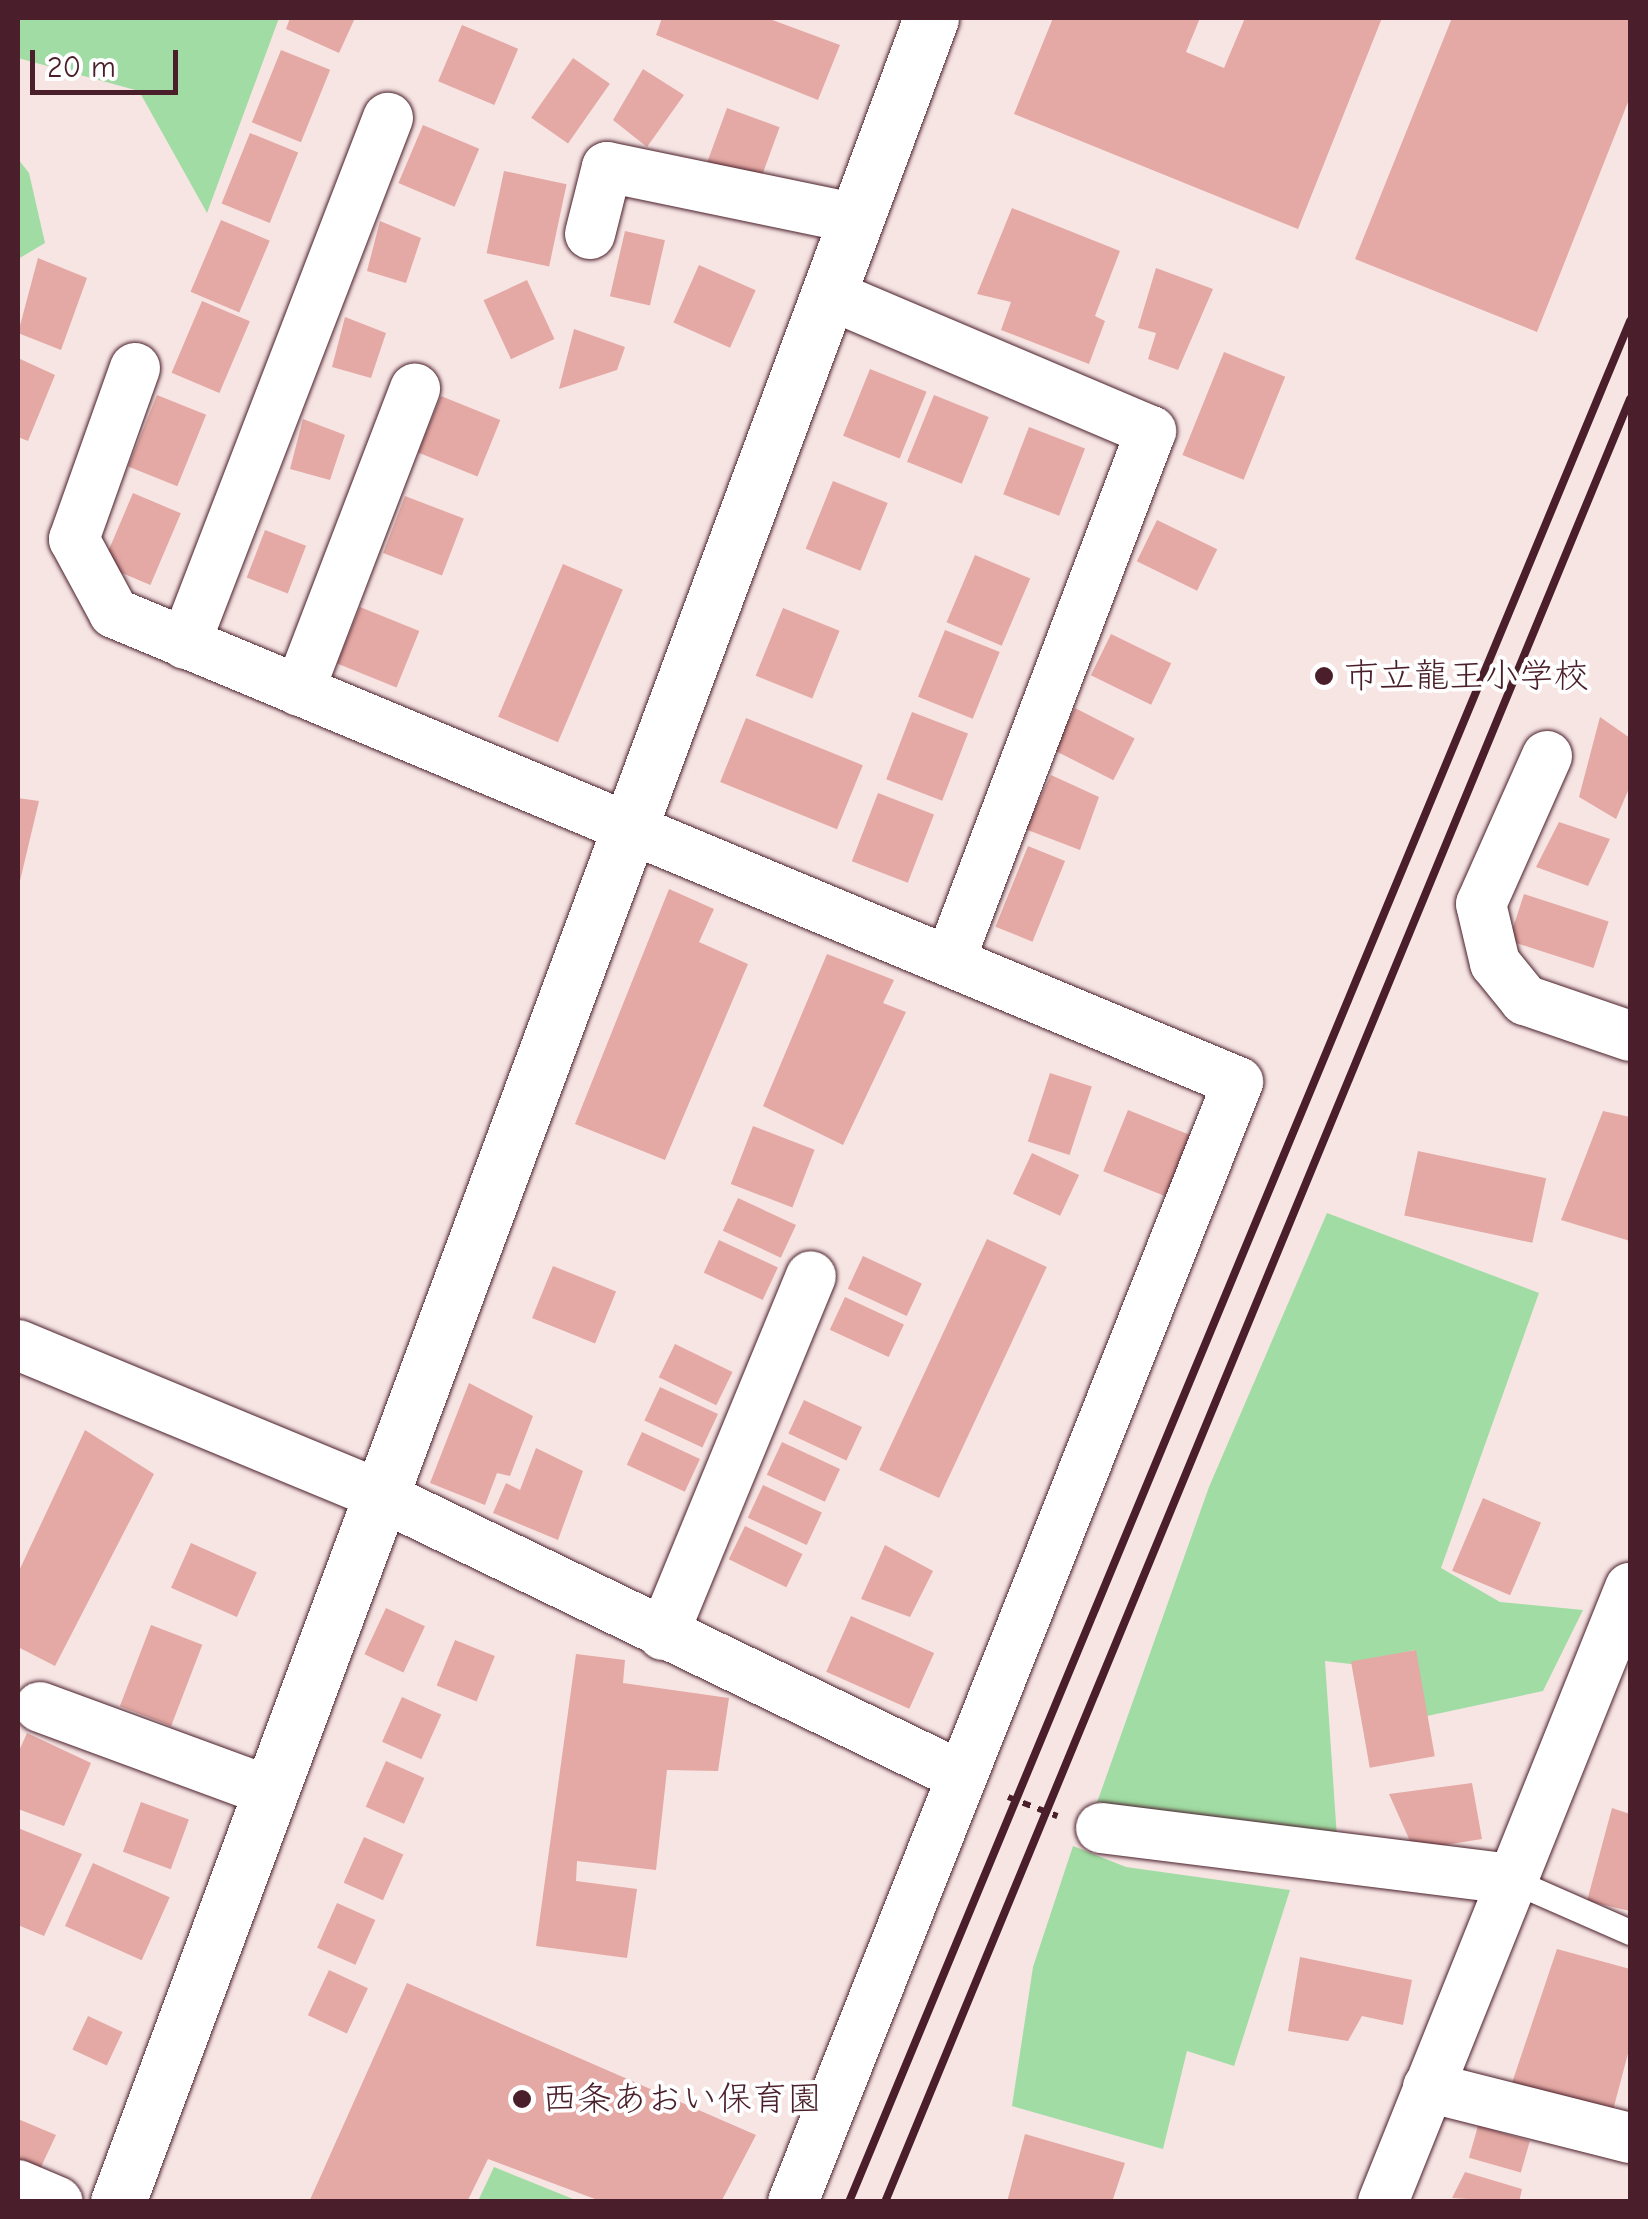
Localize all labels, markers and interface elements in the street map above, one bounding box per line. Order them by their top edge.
scale bar [35,30,182,92]
text: 20 m [47,50,116,85]
place label: 市立龍王小学校 [1344,655,1589,697]
marker: 市立龍王小学校 [1313,665,1335,687]
place label: 西条あおい保育園 [542,2078,822,2120]
marker: 西条あおい保育園 [511,2088,533,2110]

